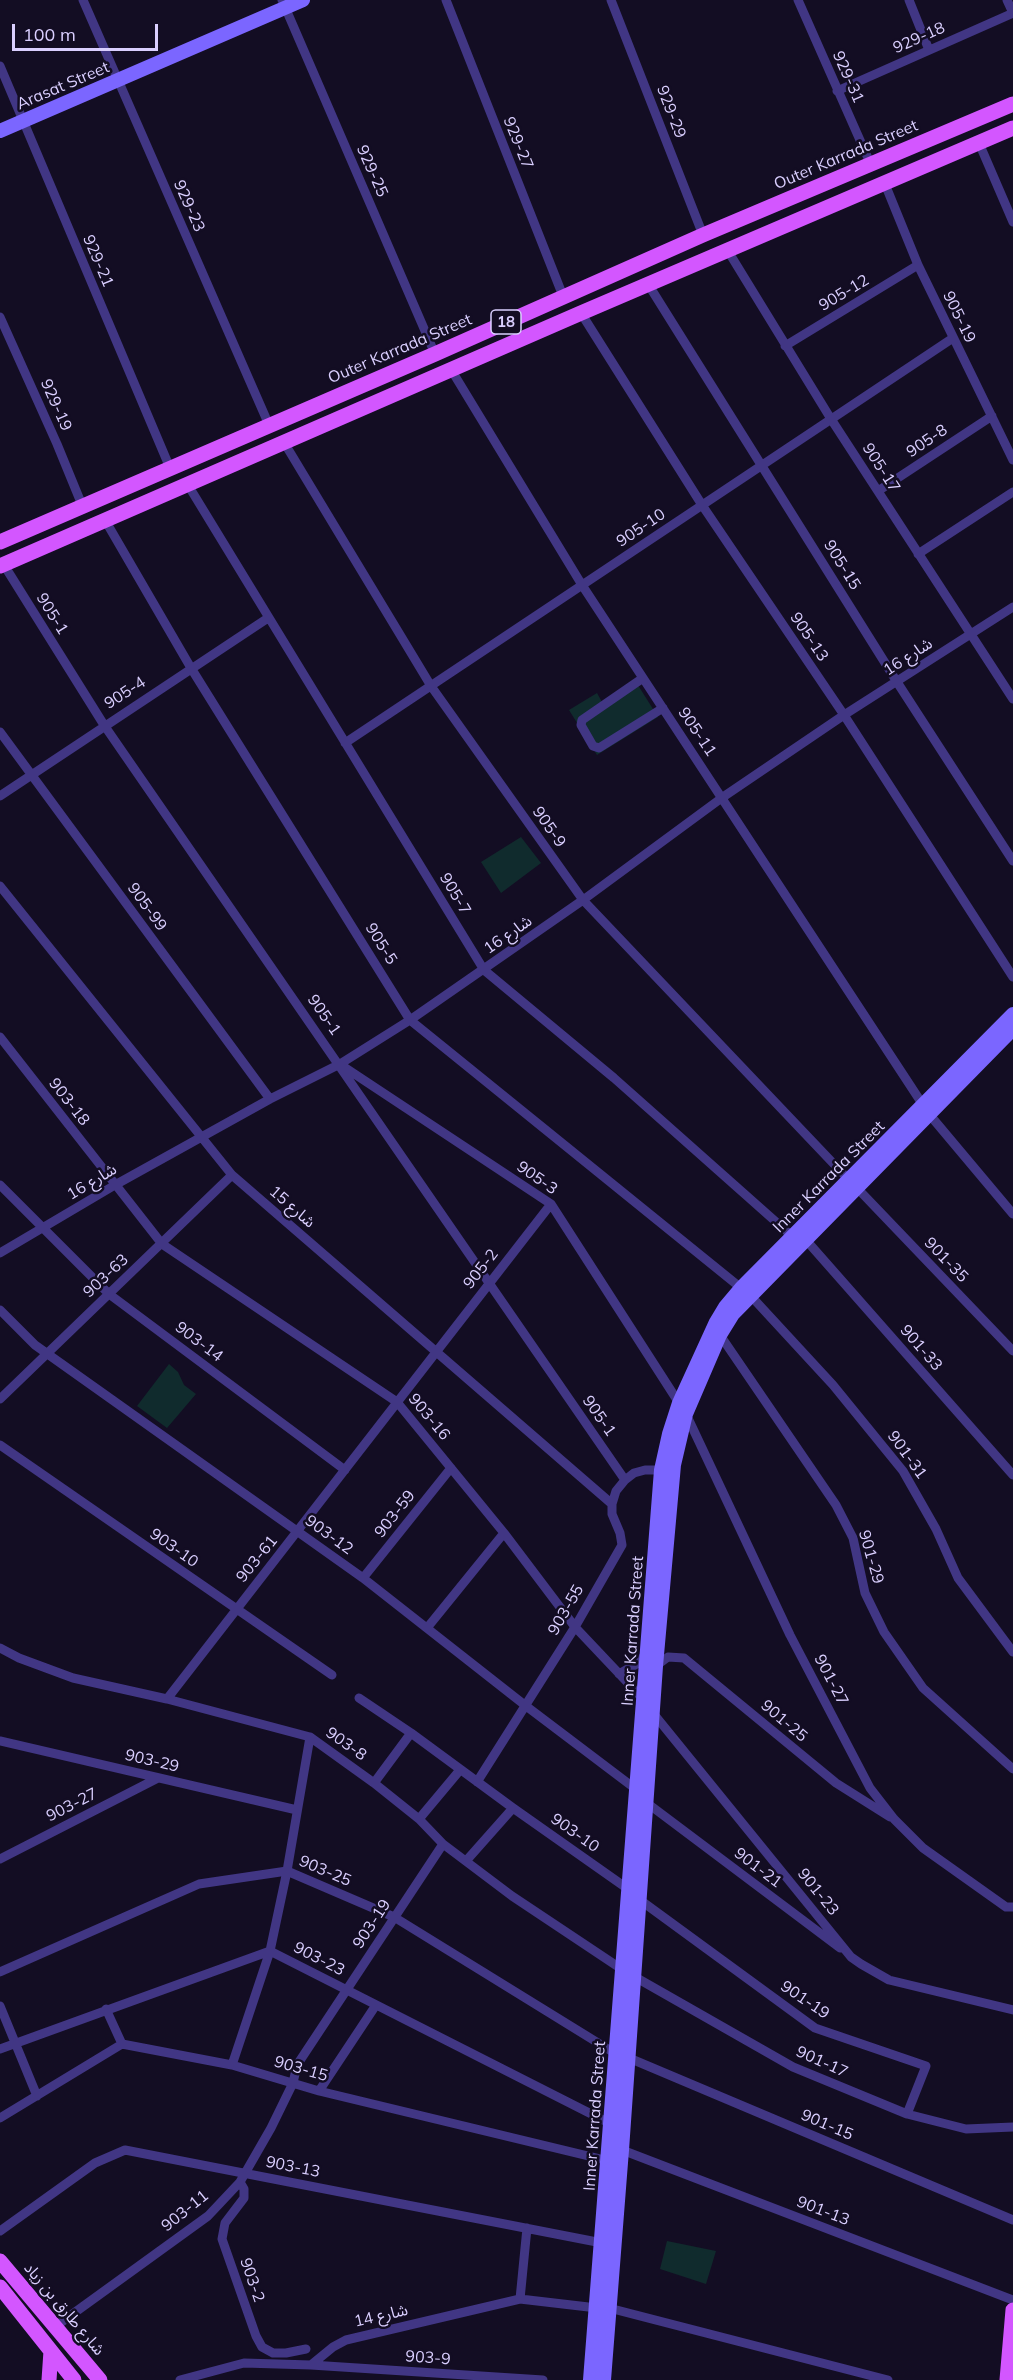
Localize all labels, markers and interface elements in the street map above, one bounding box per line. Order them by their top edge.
scale bar [15,12,160,50]
street label: 929-18 [890,18,948,58]
text: 100 m [23,23,76,46]
street label: 929-31 [828,48,868,106]
street label: Arasat Street [14,58,112,114]
street label: 929-29 [652,83,690,141]
street label: 929-27 [499,114,537,172]
street label: Outer Karrada Street [771,116,921,194]
street label: 929-25 [352,142,392,200]
street label: 929-23 [169,177,209,235]
street label: 929-21 [78,232,118,290]
street label: 905-12 [816,271,872,315]
street label: 905-19 [938,288,980,346]
street label: Outer Karrada Street [325,310,475,388]
road number: 18 [491,310,521,334]
street label: 929-19 [36,376,76,434]
street label: 905-8 [903,420,951,462]
street label: 905-17 [858,440,904,496]
street label: 905-10 [613,505,669,551]
street label: 905-15 [819,537,865,593]
street label: 905-1 [32,590,72,638]
street label: 905-13 [786,609,832,665]
street label: شارع 16 [880,634,936,680]
street label: 905-4 [101,673,149,713]
street label: 905-11 [674,704,720,760]
street label: 905-9 [528,803,570,851]
street label: 905-7 [435,870,475,918]
street label: 905-99 [123,879,171,935]
street label: شارع 16 [480,911,536,959]
street label: 905-5 [361,920,401,968]
street label: 905-1 [303,991,345,1039]
street label: 903-18 [45,1074,93,1130]
street label: Inner Karrada Street [769,1117,889,1237]
street label: 905-3 [513,1157,561,1199]
street label: شارع 16 [64,1160,120,1204]
street label: شارع 15 [265,1182,319,1232]
street label: 901-35 [920,1234,972,1286]
street label: 905-2 [460,1245,502,1293]
street label: 903-63 [79,1250,133,1302]
street label: 903-14 [171,1318,227,1366]
street label: 901-33 [896,1321,946,1375]
street label: 903-16 [404,1390,454,1444]
street label: 905-1 [578,1392,620,1440]
street label: 901-31 [883,1427,931,1483]
street label: 903-59 [371,1486,419,1542]
street label: 903-12 [301,1511,357,1559]
street label: 903-10 [146,1524,202,1572]
street label: 901-29 [854,1528,888,1586]
street label: 903-61 [232,1532,282,1586]
street label: Inner Karrada Street [618,1555,648,1707]
street label: 903-55 [544,1581,588,1639]
street label: 901-27 [810,1651,852,1709]
street label: 901-25 [757,1696,811,1746]
street label: 903-8 [322,1723,370,1765]
street label: 903-29 [123,1745,181,1777]
street label: 903-27 [43,1784,101,1826]
street label: 903-10 [547,1809,603,1857]
street label: 901-21 [730,1844,786,1892]
street label: 903-25 [296,1851,354,1891]
street label: 901-23 [793,1865,843,1919]
street label: 903-19 [349,1896,395,1952]
street label: 903-23 [290,1938,348,1980]
street label: 901-19 [777,1977,833,2023]
street label: Inner Karrada Street [580,2040,610,2192]
street label: 901-17 [793,2042,851,2082]
street label: 903-15 [272,2052,330,2086]
street label: 901-15 [798,2105,856,2145]
street label: 903-13 [264,2152,322,2182]
street label: 903-11 [158,2186,212,2236]
street label: 901-13 [794,2192,852,2230]
street label: 903-2 [236,2255,268,2305]
street label: شارع طارق بن زياد [20,2259,108,2359]
street label: شارع 14 [352,2301,410,2331]
street label: 903-9 [405,2347,451,2369]

